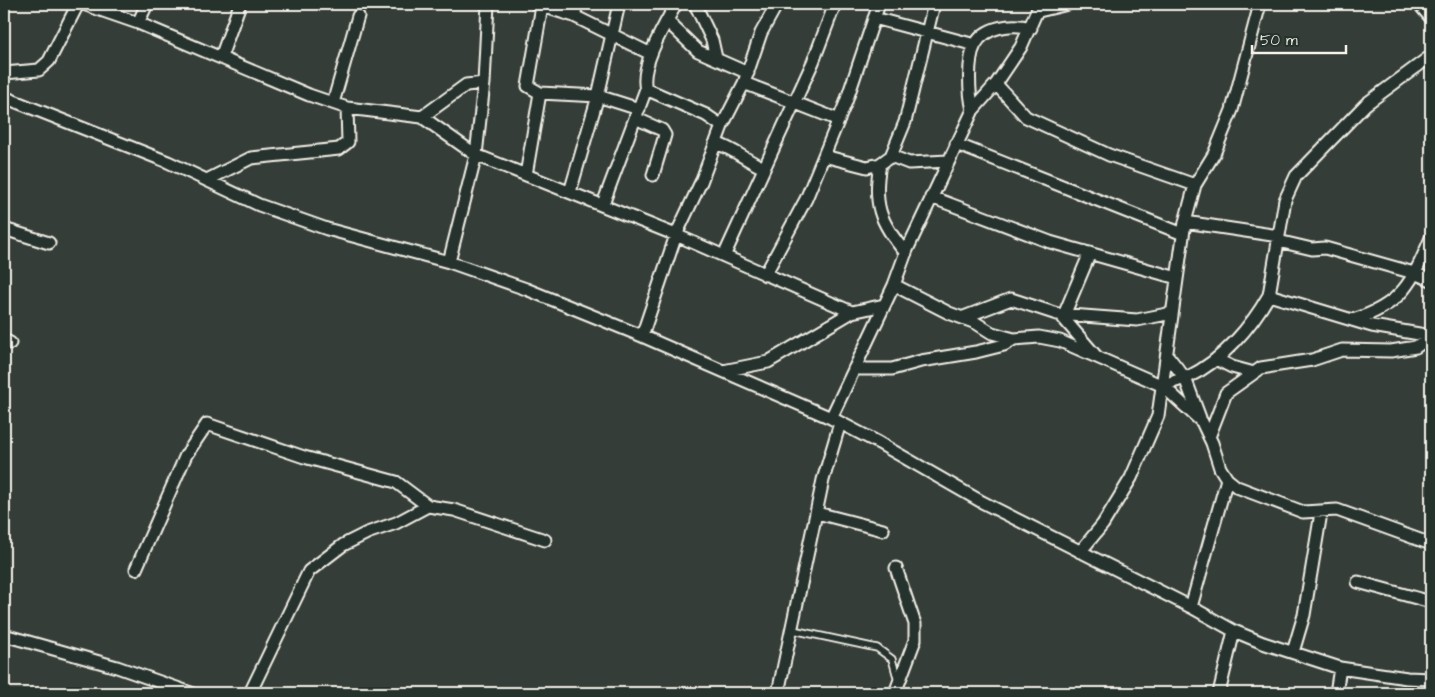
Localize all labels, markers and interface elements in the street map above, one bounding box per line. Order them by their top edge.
scale bar [1252,22,1346,54]
text: 50 m [1260,30,1298,51]

